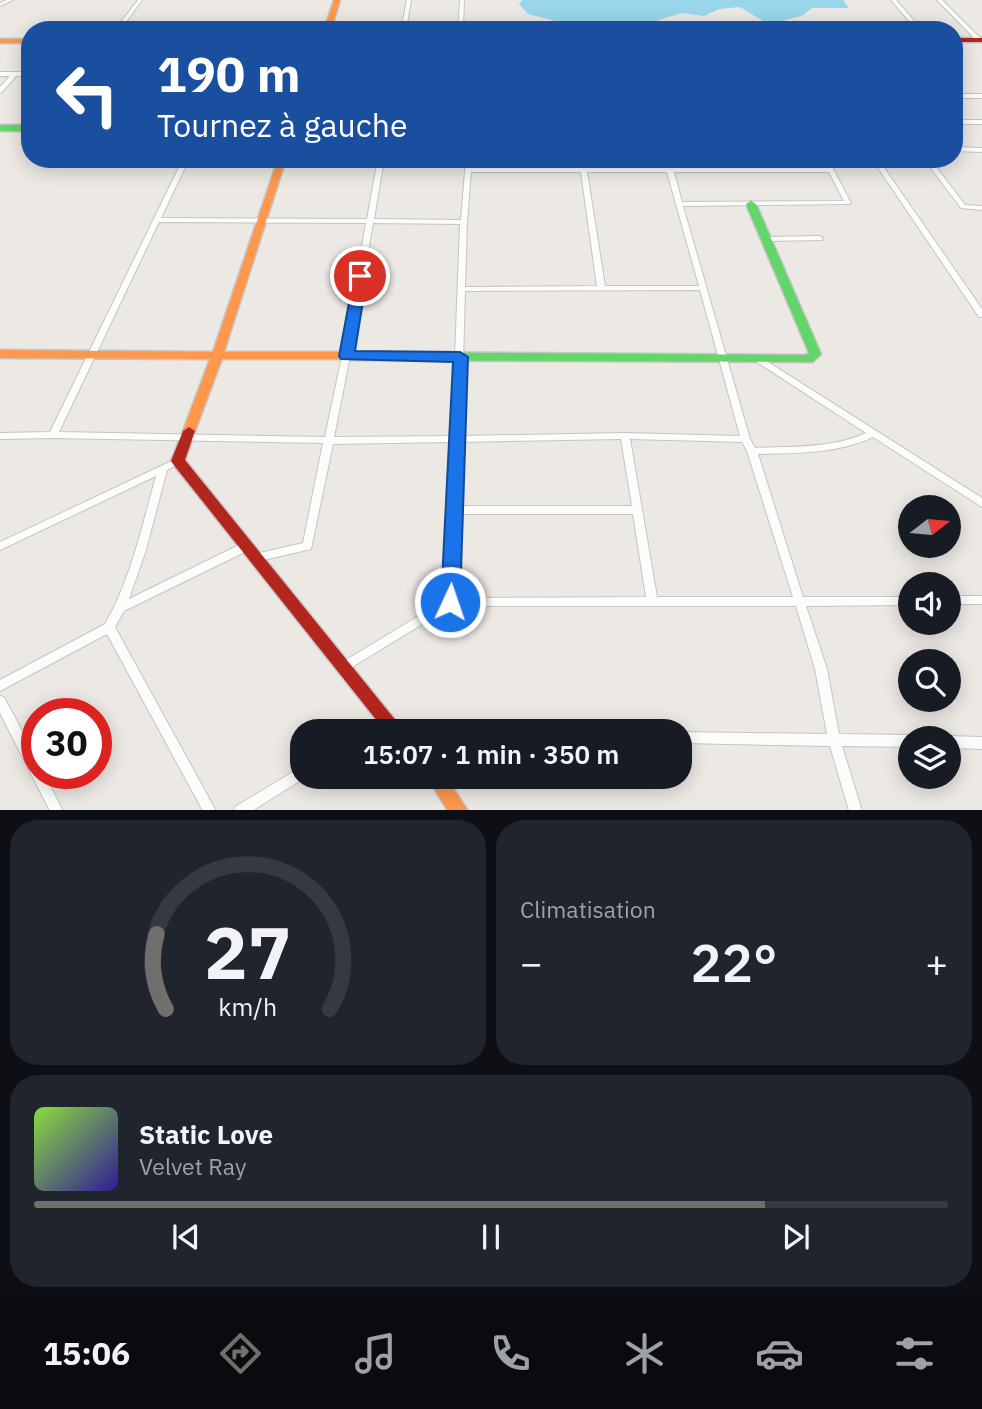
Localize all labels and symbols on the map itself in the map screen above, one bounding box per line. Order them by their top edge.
pin [330,246,390,306]
north arrow [898,495,961,558]
position arrow [413,565,487,639]
speed limit sign: 30 [21,698,112,789]

